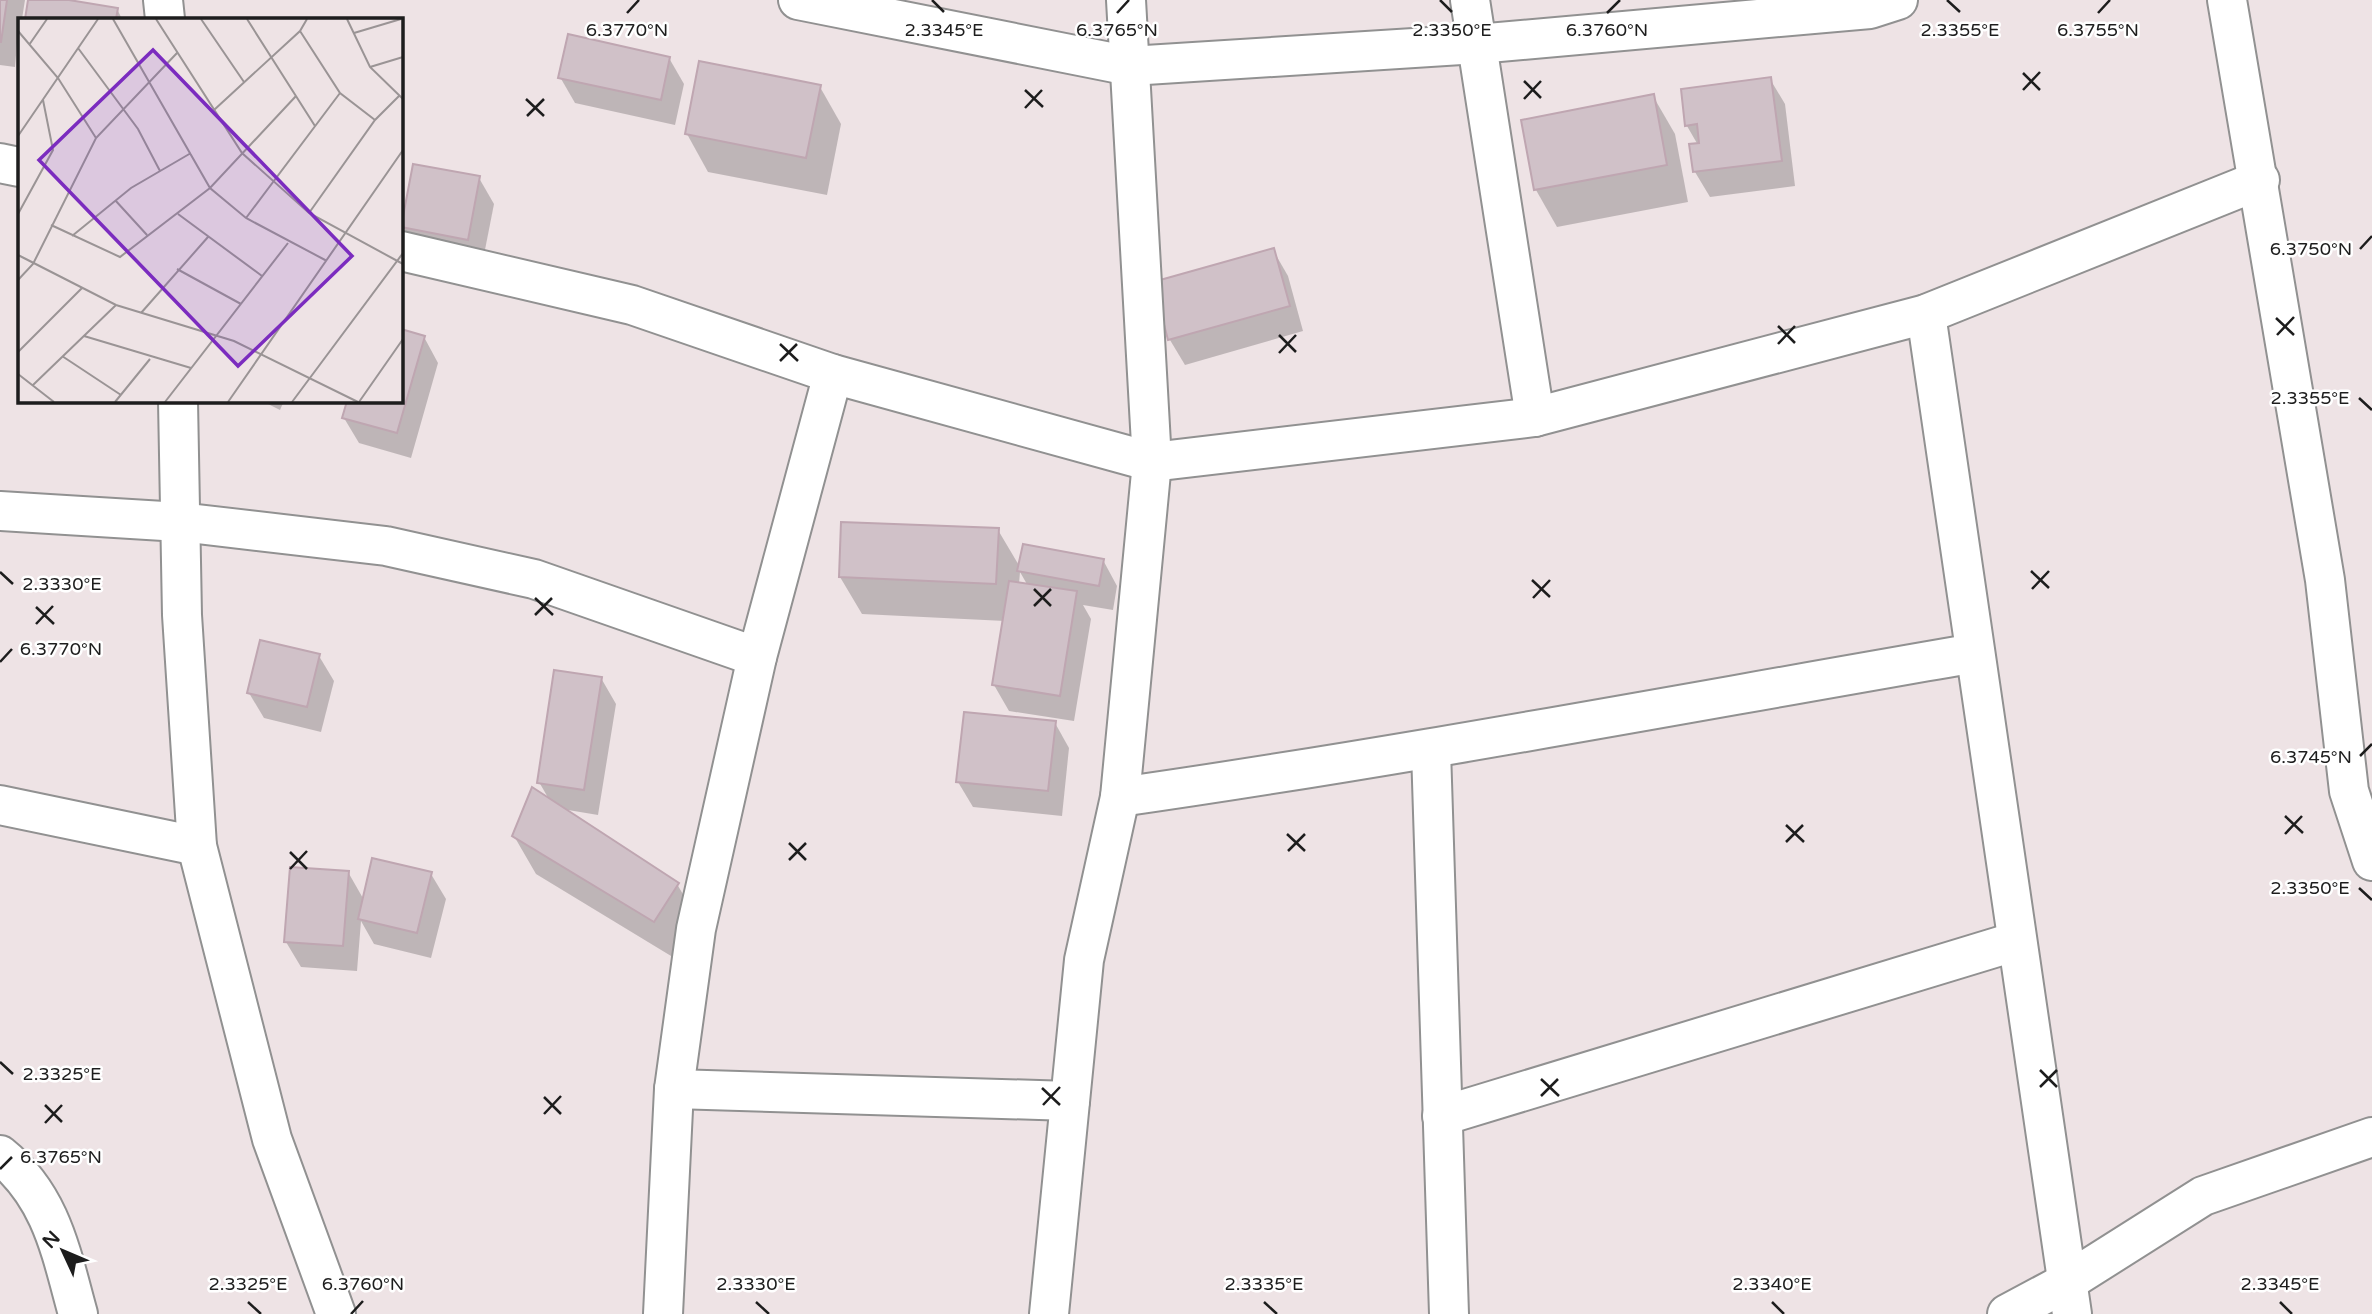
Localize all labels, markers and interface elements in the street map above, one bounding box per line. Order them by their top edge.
inset map [18,18,402,402]
text: 6.3770°N [586,19,668,41]
text: 2.3345°E [904,19,984,41]
text: 6.3765°N [1076,19,1158,41]
text: 2.3350°E [1412,19,1492,41]
text: 6.3760°N [1566,19,1648,41]
text: 2.3355°E [1920,19,2000,41]
text: 6.3755°N [2057,19,2139,41]
text: 6.3750°N [2270,238,2352,260]
text: 2.3355°E [2270,387,2350,409]
text: 2.3330°E [22,573,102,595]
text: 6.3770°N [20,638,102,660]
text: 6.3745°N [2270,746,2352,768]
text: 2.3350°E [2270,877,2350,899]
text: 2.3325°E [22,1063,102,1085]
text: 6.3765°N [20,1146,102,1168]
north arrow [28,1216,98,1286]
text: N [38,1227,65,1253]
text: 2.3325°E [208,1273,288,1295]
text: 6.3760°N [322,1273,404,1295]
text: 2.3330°E [716,1273,796,1295]
text: 2.3335°E [1224,1273,1304,1295]
text: 2.3340°E [1732,1273,1812,1295]
text: 2.3345°E [2240,1273,2320,1295]

